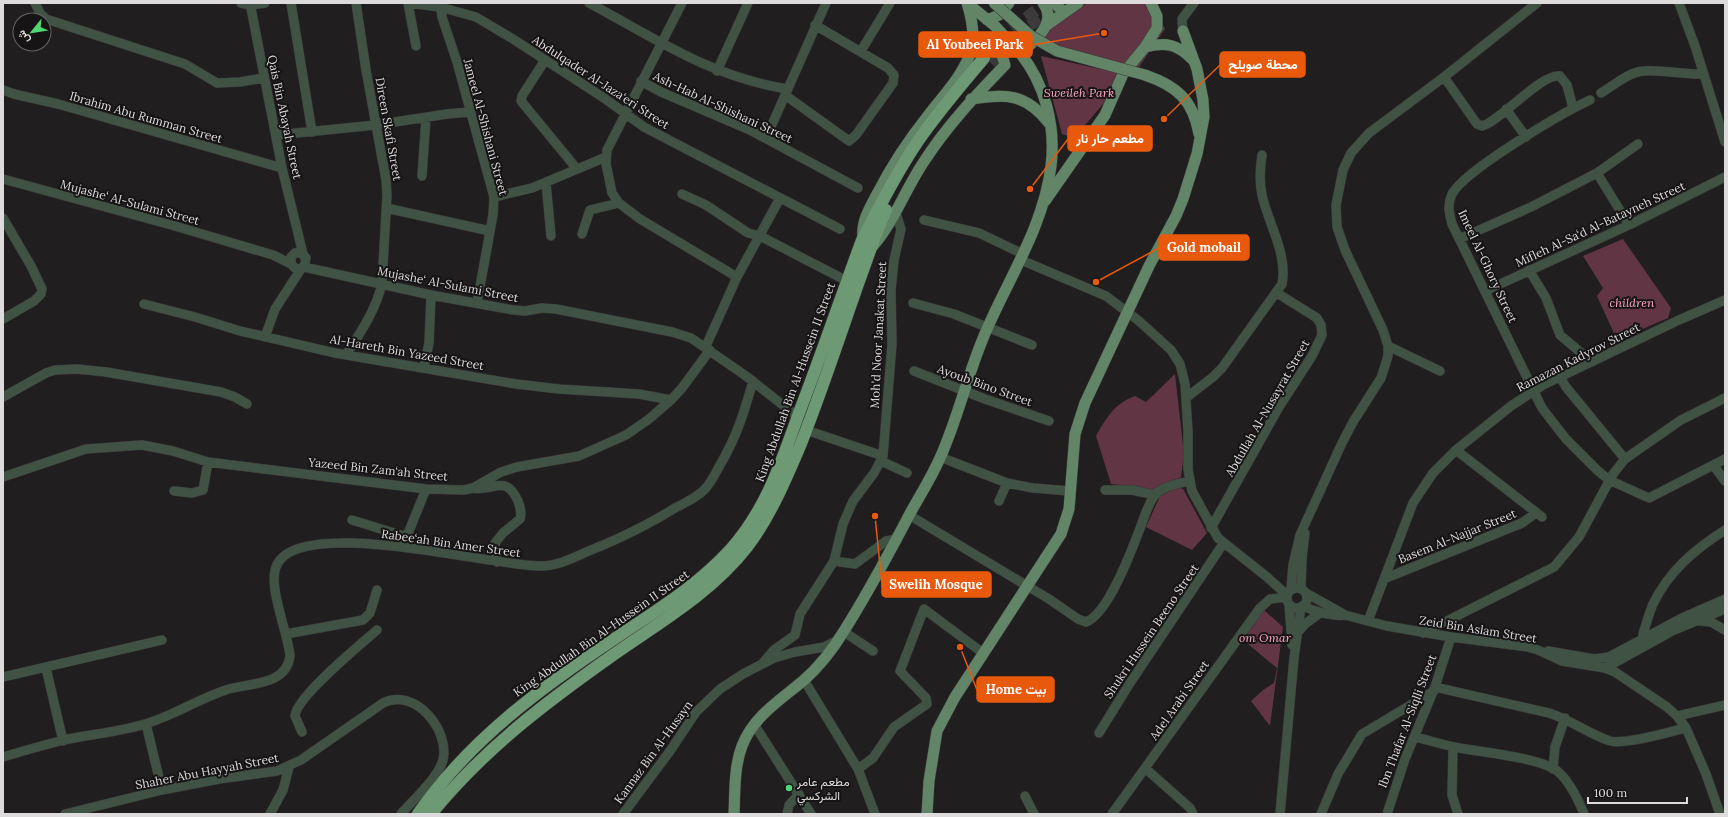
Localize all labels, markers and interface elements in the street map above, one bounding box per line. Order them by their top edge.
north arrow [12,12,52,52]
text: ش [14,28,33,46]
street label: Abdulqader Al-Jaza‘eri Street [529,31,673,132]
callout: Al Youbeel Park [919,32,1032,57]
text: Al Youbeel Park [927,36,1024,53]
callout: محطة صويلح [1220,52,1305,77]
street label: Qais Bin Abayah Street [265,54,306,181]
street label: Jameel Al-Shishani Street [460,56,512,197]
text: محطة صويلح [1228,56,1298,74]
street label: Ash-Hab Al-Shishani Street [650,68,795,146]
street label: Direen Skafi Street [373,76,406,182]
park label: Sweileh Park [1044,85,1114,100]
street label: Ibrahim Abu Rumman Street [68,88,225,146]
callout: مطعم حار نار [1068,126,1152,151]
text: مطعم حار نار [1075,130,1144,147]
street label: Mujashe‘ Al-Sulami Street [59,176,202,228]
street label: Mifleh Al-Sa‘d Al-Batayneh Street [1513,178,1688,270]
street label: Imeel Al-Ghory Street [1455,207,1521,325]
callout: Gold mobail [1159,235,1249,260]
text: Gold mobail [1167,239,1241,256]
street label: Moh'd Noor Janakat Street [867,261,889,409]
street label: Mujashe‘ Al-Sulami Street [376,263,520,305]
street label: King Abdullah Bin Al-Hussein II Street [752,280,838,484]
park label: children [1610,295,1655,310]
street label: Ramazan Kadyrov Street [1514,319,1643,395]
street label: Al-Hareth Bin Yazeed Street [328,331,486,373]
street label: Abdullah Al-Nusayrat Street [1221,337,1313,480]
street label: Ayoub Bino Street [934,360,1035,409]
street label: Yazeed Bin Zam‘ah Street [306,454,449,484]
street label: Basem Al-Najjar Street [1396,505,1519,567]
street label: Rabee‘ah Bin Amer Street [380,526,522,560]
street label: Shukri Hussein Beeno Street [1100,561,1202,701]
street label: King Abdullah Bin Al-Hussein II Street [510,566,692,700]
callout: Swelih Mosque [882,572,991,597]
text: Swelih Mosque [889,576,983,593]
street label: Zeid Bin Aslam Street [1418,612,1538,646]
park label: om Omar [1239,630,1291,645]
street label: Ibn Thafar Al-Siqlli Street [1375,652,1440,790]
street label: Adel Arabi Street [1145,657,1212,744]
callout: Home بيت [977,677,1054,702]
text: Home بيت [986,681,1046,698]
street label: Kannaz Bin Al-Husayn [611,698,695,806]
street label: Shaher Abu Hayyah Street [134,750,280,792]
place label: مطعم عامر الشركسي [796,774,850,806]
scale bar [1588,779,1687,805]
marker: مطعم عامر الشركسي [784,783,794,793]
text: 100 m [1594,785,1627,800]

